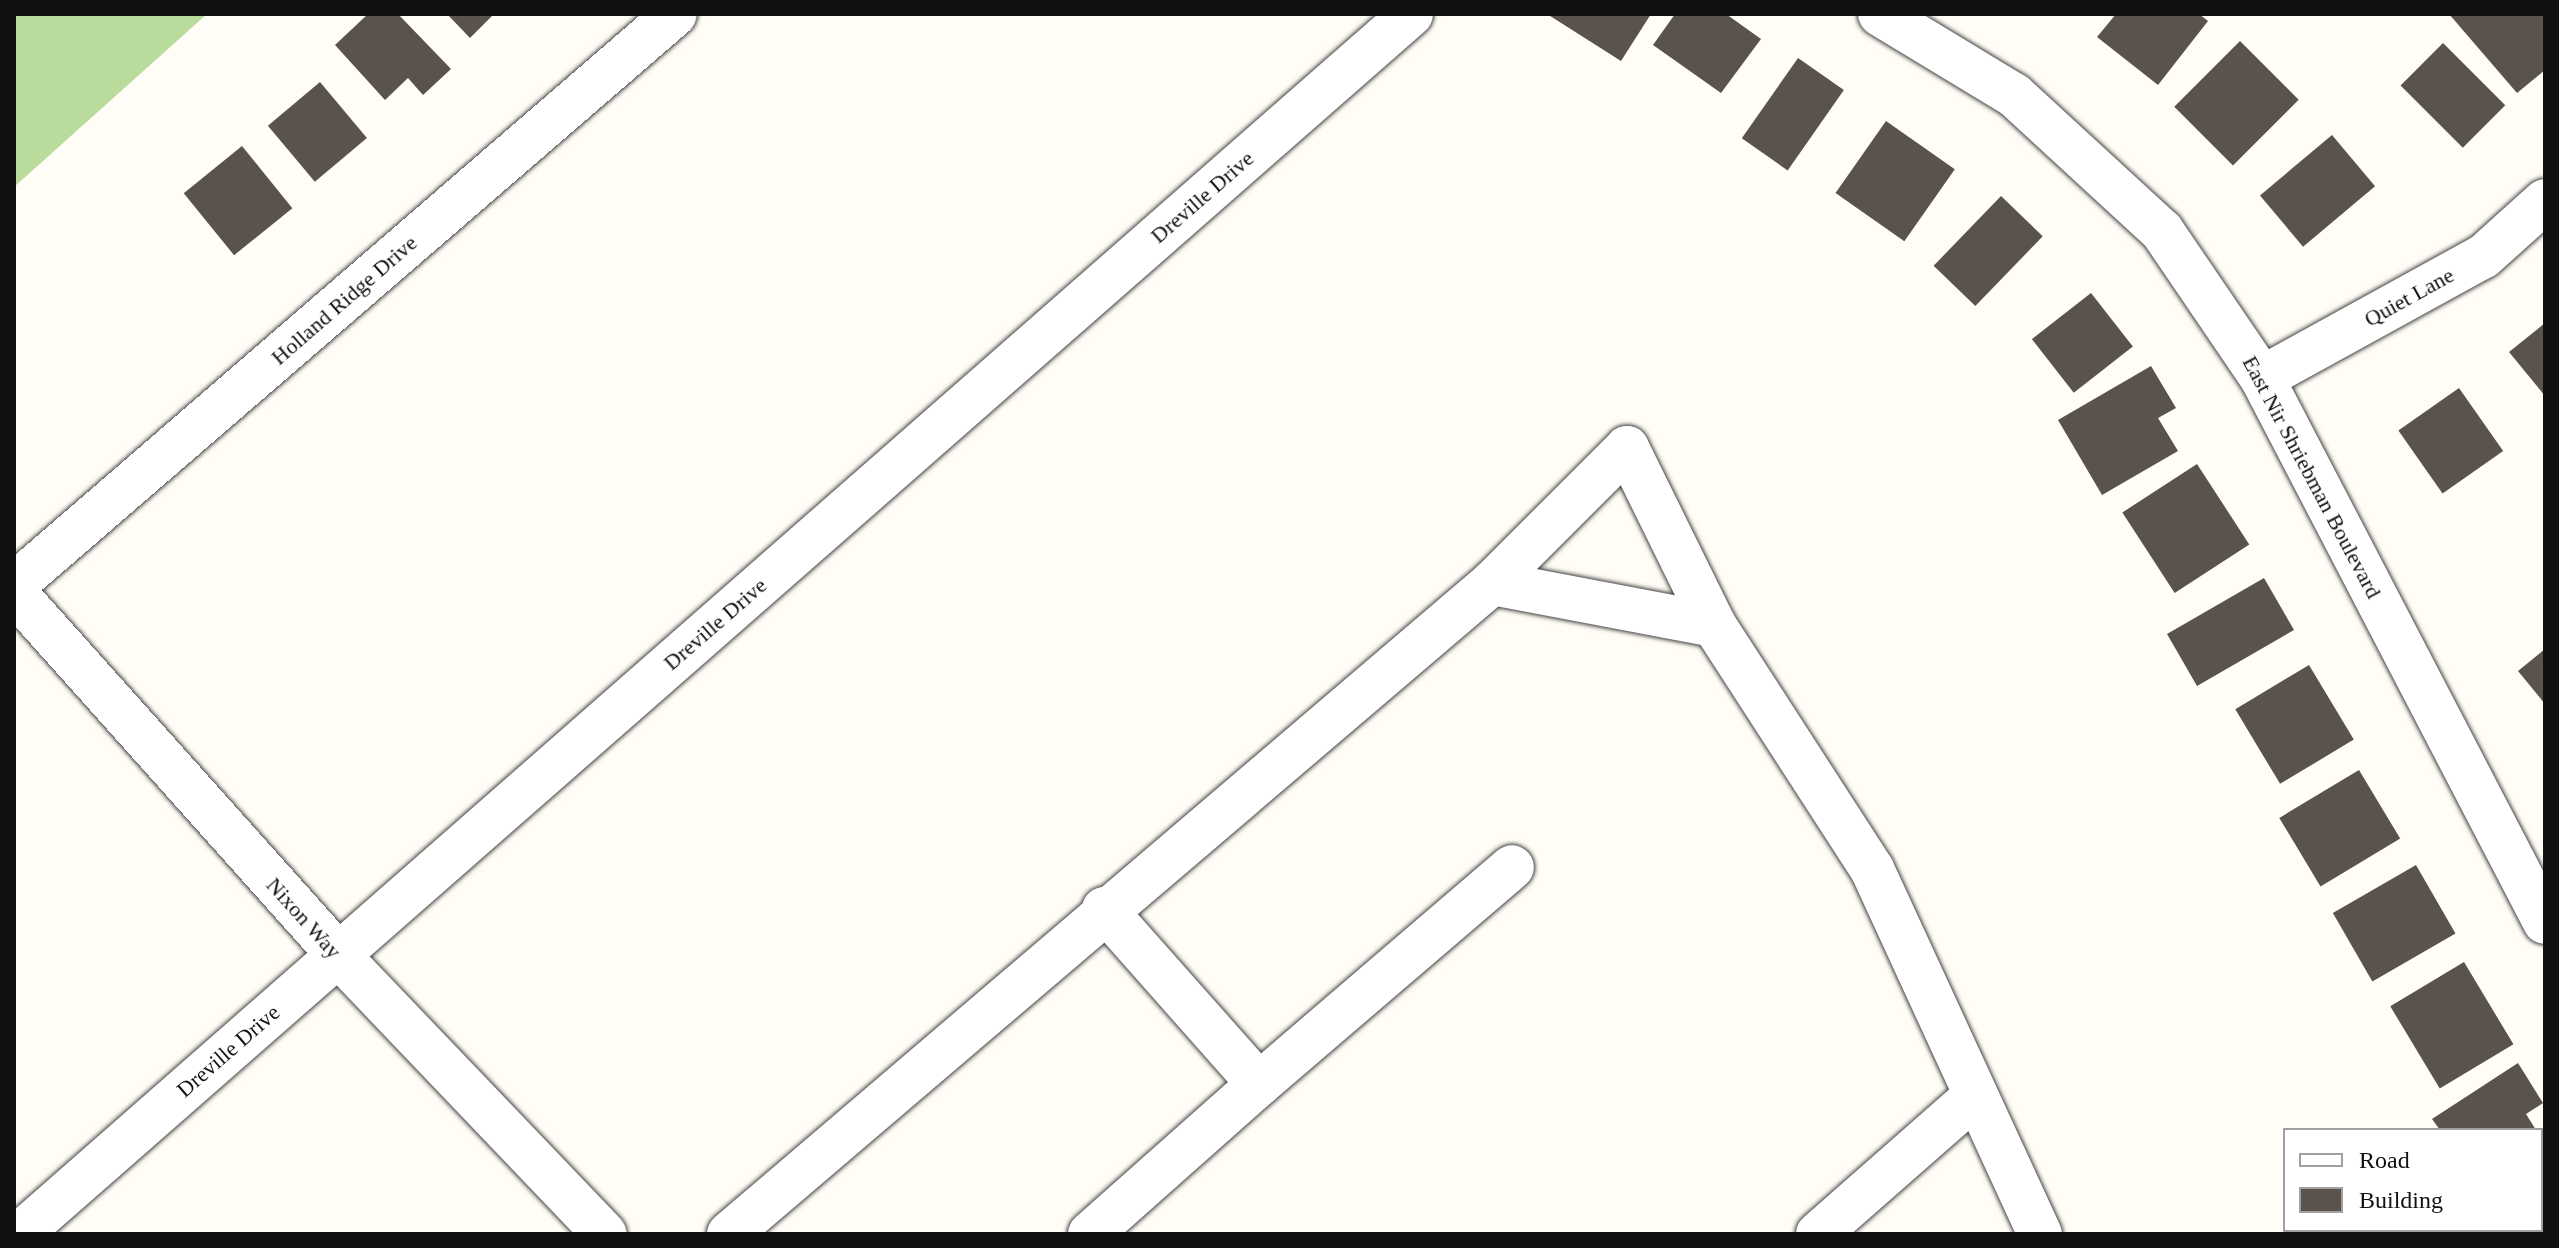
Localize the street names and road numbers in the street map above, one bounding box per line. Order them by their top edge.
street label: Dreville Drive [1145,145,1259,249]
street label: Holland Ridge Drive [266,230,422,370]
street label: Quiet Lane [2360,262,2458,332]
street label: East Nir Shriebman Boulevard [2237,351,2387,603]
street label: Dreville Drive [658,572,772,676]
street label: Nixon Way [261,872,347,964]
street label: Dreville Drive [171,999,285,1103]

